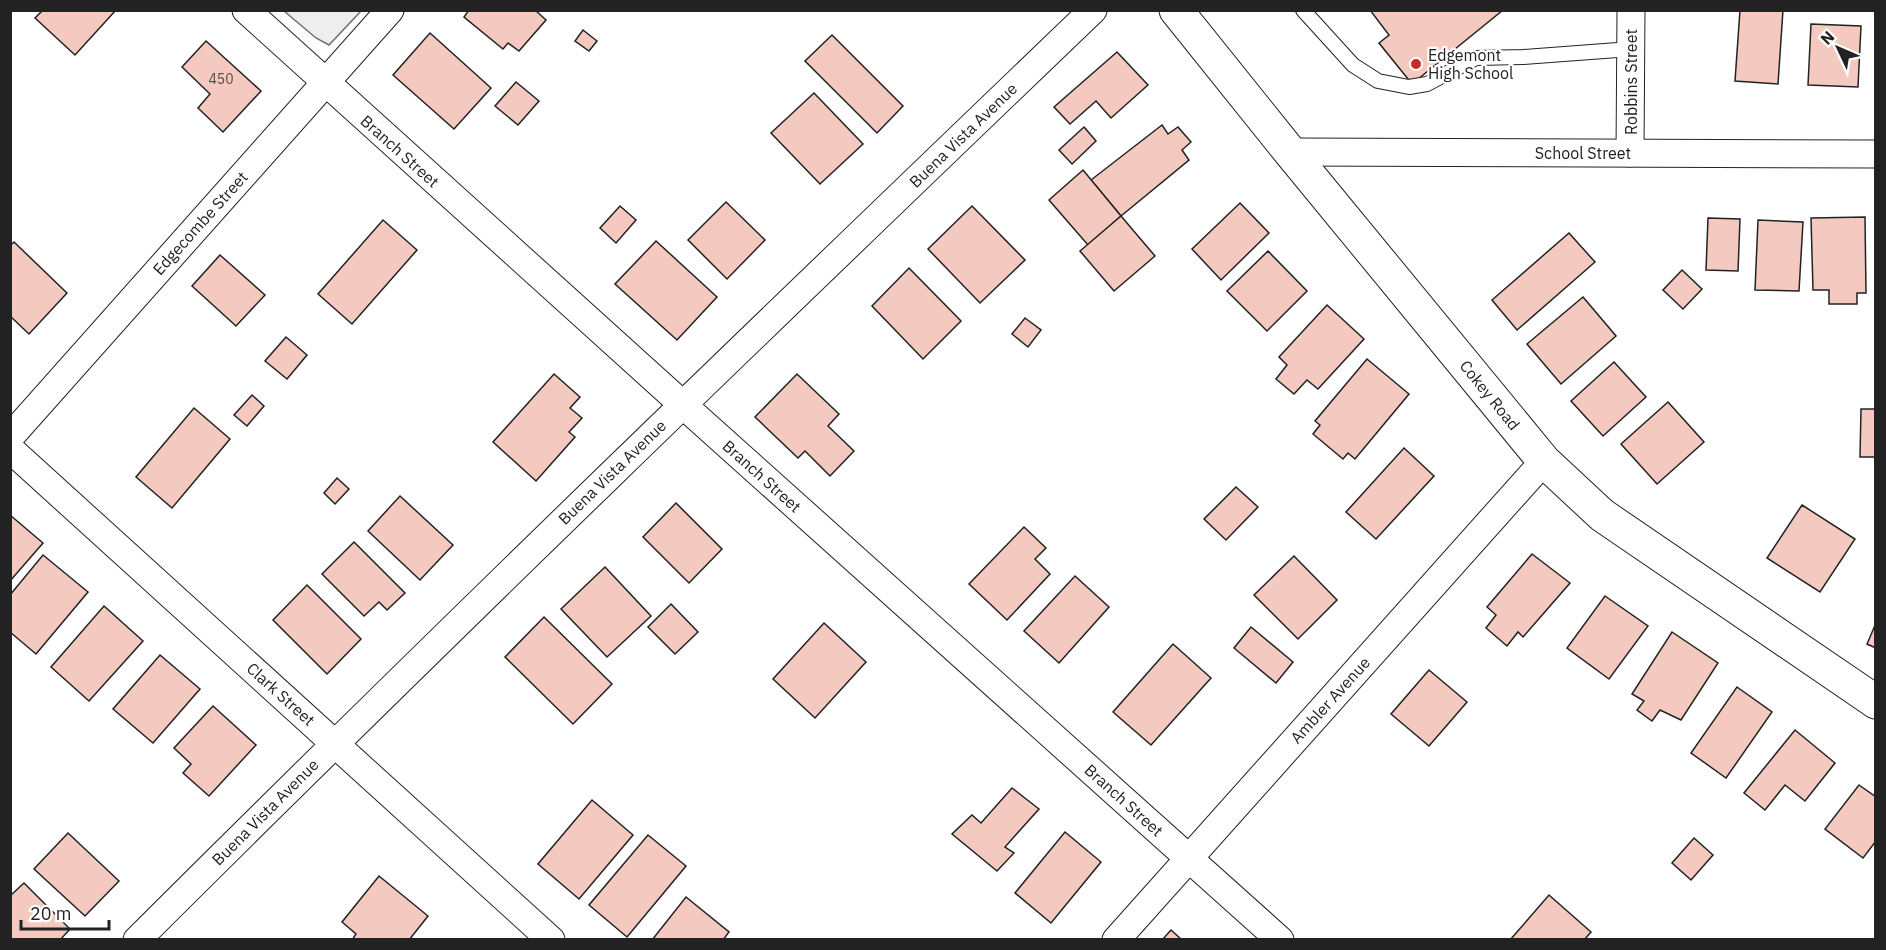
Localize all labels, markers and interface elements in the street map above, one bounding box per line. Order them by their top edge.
north arrow [1808,18,1868,78]
text: N [1816,26,1838,49]
street label: Robbins Street [1621,29,1641,135]
place label: Edgemont High School [1428,45,1513,83]
marker: Edgemont High School [1409,57,1423,71]
house number: 450 [208,70,234,88]
street label: Buena Vista Avenue [905,78,1021,192]
street label: Branch Street [357,111,443,191]
street label: School Street [1535,143,1631,163]
street label: Edgecombe Street [148,167,252,279]
street label: Cokey Road [1456,356,1524,434]
street label: Buena Vista Avenue [554,415,670,529]
street label: Branch Street [719,436,805,516]
street label: Ambler Avenue [1286,652,1374,747]
street label: Clark Street [243,658,319,730]
street label: Buena Vista Avenue [208,754,323,869]
street label: Branch Street [1081,760,1167,840]
scale bar [21,893,110,931]
text: 20 m [30,902,72,925]

